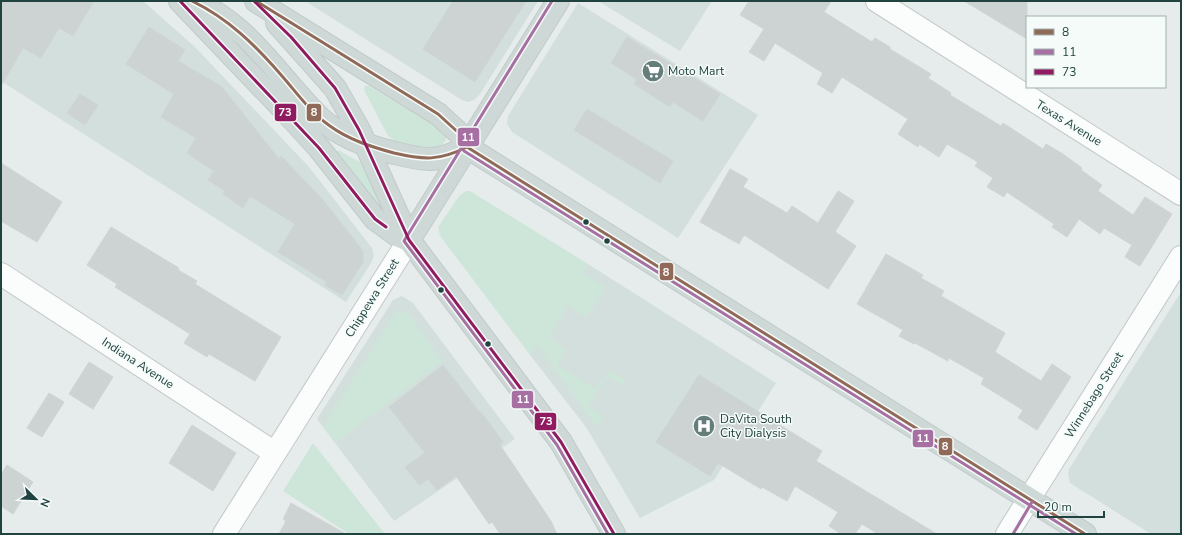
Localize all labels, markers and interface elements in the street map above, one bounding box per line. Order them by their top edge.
legend [1026,16,1166,88]
text: 8 [1062,24,1069,40]
text: 11 [1062,44,1076,60]
supermarket icon: Moto Mart [640,58,666,84]
place label: Moto Mart [668,63,725,79]
text: 73 [1062,64,1076,80]
street label: Texas Avenue [1033,96,1105,150]
line badge: 73 [274,103,297,122]
line badge: 8 [306,103,322,122]
text: 73 [278,105,292,120]
text: 8 [311,105,318,120]
line badge: 11 [457,127,480,147]
text: 11 [461,130,475,145]
unlabelled marker [581,217,591,227]
unlabelled marker [602,236,612,246]
street label: Chippewa Street [341,255,403,340]
line badge: 8 [659,262,674,281]
text: 8 [663,265,670,280]
unlabelled marker [436,285,446,295]
street label: Indiana Avenue [99,334,177,392]
unlabelled marker [483,339,493,349]
street label: Winnebago Street [1061,348,1127,441]
line badge: 11 [511,390,534,409]
text: 11 [516,392,530,407]
place label: DaVita South City Dialysis [720,411,792,441]
line badge: 73 [534,412,557,431]
hospital icon: DaVita South City Dialysis [691,413,717,439]
text: 73 [539,414,553,429]
line badge: 11 [912,429,934,448]
text: 11 [916,431,930,446]
line badge: 8 [938,437,953,456]
text: 8 [942,439,949,454]
north arrow [16,479,56,519]
scale bar [1038,493,1104,519]
text: N [36,496,53,509]
text: 20 m [1044,499,1072,515]

